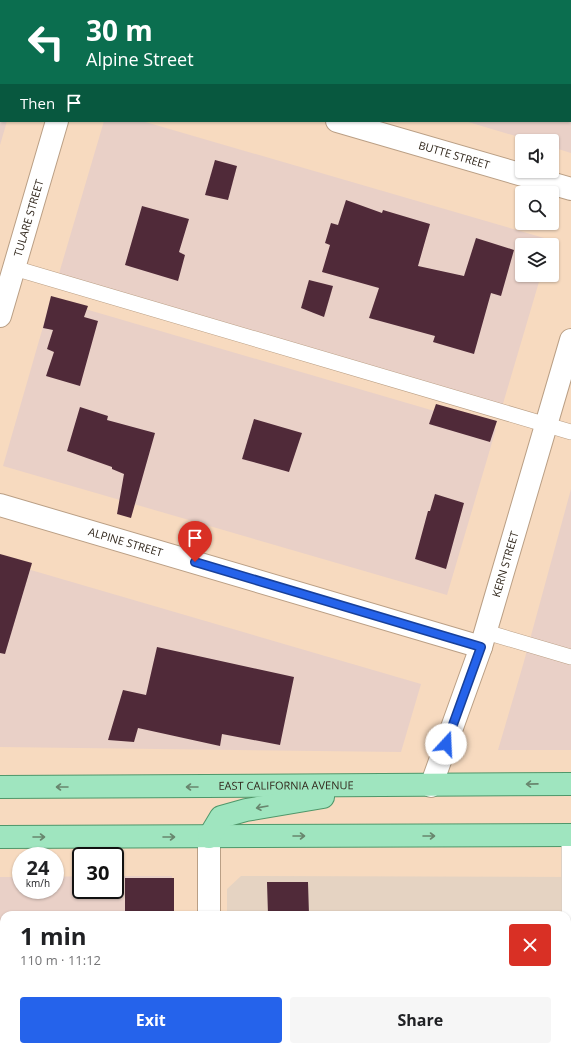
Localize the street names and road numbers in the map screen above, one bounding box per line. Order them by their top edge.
street label: BUTTE STREET [417,137,492,172]
street label: TULARE STREET [10,178,47,258]
street label: ALPINE STREET [87,524,165,560]
street label: KERN STREET [488,529,522,599]
street label: EAST CALIFORNIA AVENUE [218,777,354,793]

